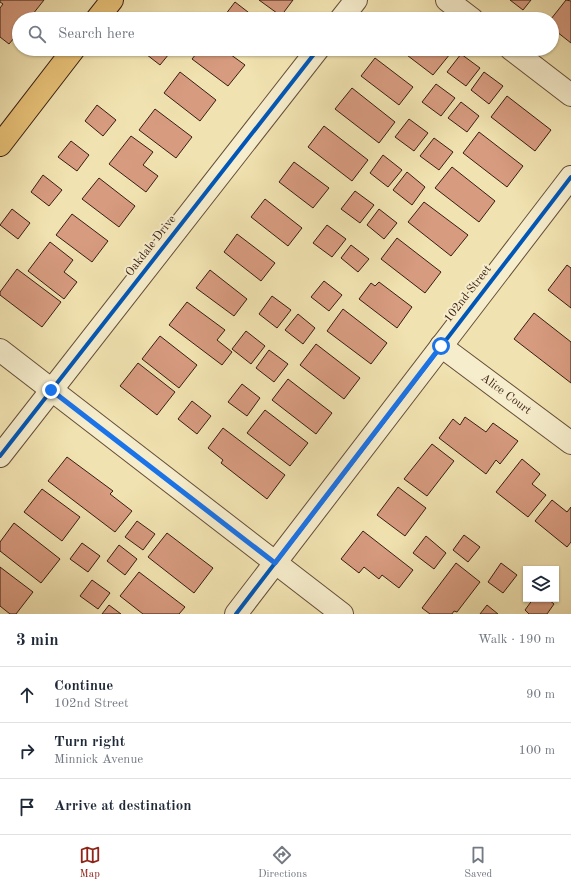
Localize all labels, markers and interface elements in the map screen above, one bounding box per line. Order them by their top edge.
search box [12,12,559,56]
icon: search [26,23,48,45]
text: Search here [58,27,135,42]
street label: Oakdale Drive [124,213,179,279]
street label: 102nd Street [442,263,494,325]
route start [432,337,450,355]
street label: Alice Court [479,372,533,417]
route end [42,381,60,399]
map controls [523,566,559,602]
button: layers [523,566,559,602]
text: 3 min [16,632,59,649]
text: Walk · 190 m [478,633,555,646]
text: Continue [54,679,113,694]
icon: ahead [16,684,38,706]
text: 90 m [526,688,555,701]
text: 102nd Street [54,697,129,710]
text: Turn right [54,735,125,750]
icon: right [16,740,38,762]
text: 100 m [518,744,555,757]
text: Minnick Avenue [54,753,143,766]
icon: arrive [16,796,38,818]
text: Arrive at destination [54,799,192,814]
tab: Map [79,844,101,882]
tab: Directions [258,844,307,882]
tab: Saved [464,844,492,882]

